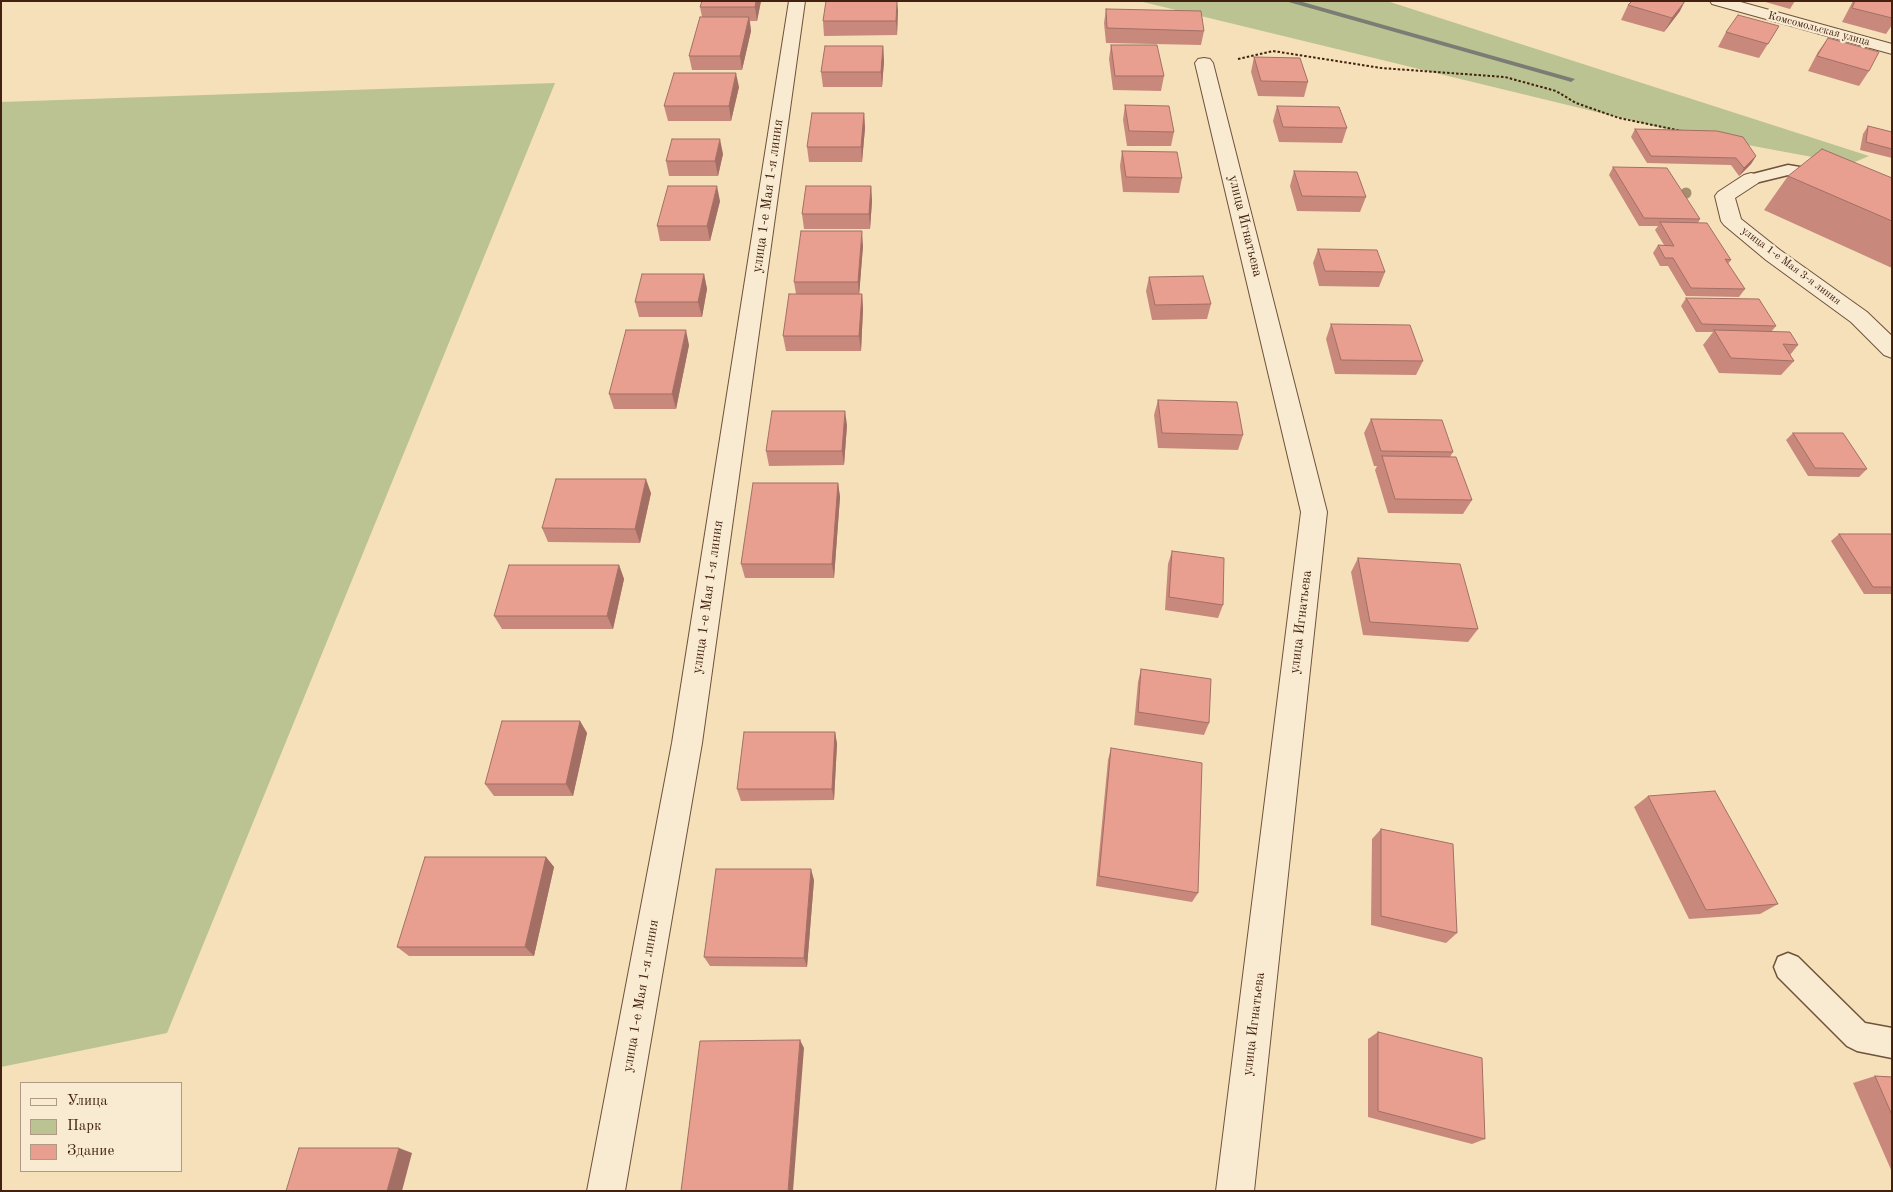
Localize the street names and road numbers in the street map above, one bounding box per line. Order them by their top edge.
street label: Комсомольская улица [1766,9,1872,49]
street label: улица 1-е Мая 1-я линия [749,118,787,274]
street label: улица Игнатьева [1224,173,1266,279]
street label: улица 1-е Мая 3-я линия [1738,224,1844,308]
street label: улица 1-е Мая 1-я линия [689,519,727,675]
street label: улица Игнатьева [1286,569,1316,675]
street label: улица 1-е Мая 1-я линия [619,918,663,1074]
street label: улица Игнатьева [1239,971,1269,1077]

